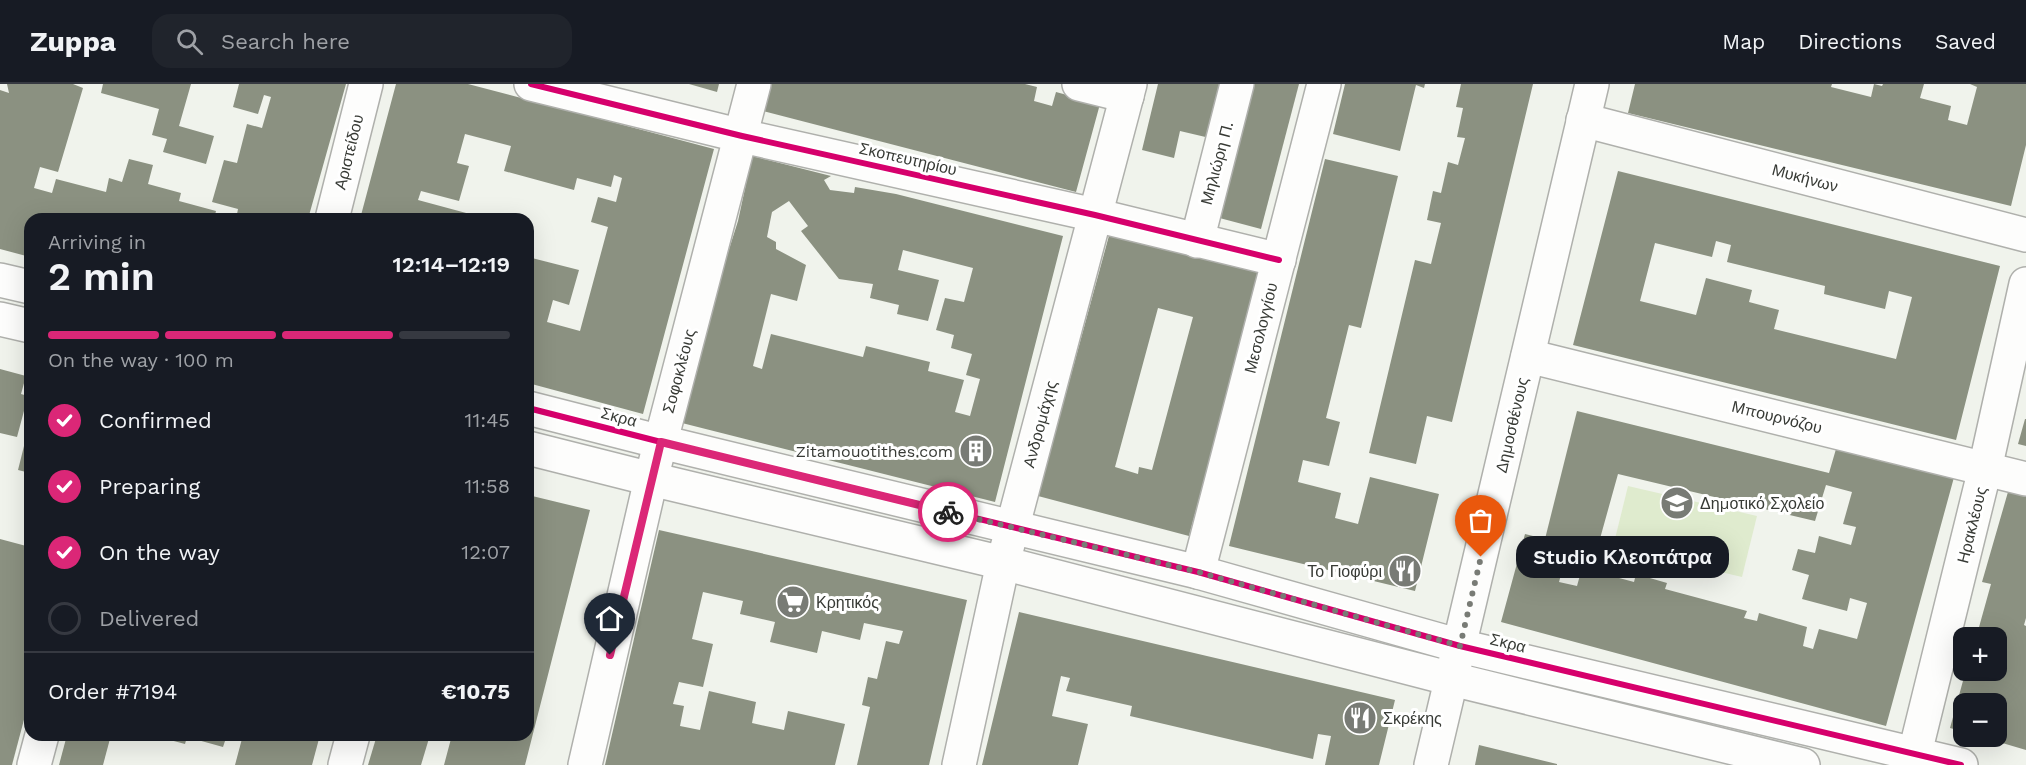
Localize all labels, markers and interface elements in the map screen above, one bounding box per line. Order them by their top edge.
search box [152,14,572,68]
text: Zuppa [30,25,116,58]
icon: search [173,25,206,58]
text: Search here [221,29,350,54]
text: Map [1722,29,1765,54]
text: Directions [1798,29,1902,54]
text: Saved [1935,29,1996,54]
street label: Αριστείδου [330,112,368,192]
street label: Μηλιώρη Π. [1197,119,1237,207]
street label: Σκοπευτηρίου [857,139,959,179]
street label: Μυκήνων [1770,160,1840,196]
text: Arriving in [48,230,146,254]
text: 12:14–12:19 [393,252,510,277]
text: 2 min [48,254,155,299]
street label: Μεσολογγίου [1241,281,1281,375]
street label: Σοφοκλέους [659,326,699,415]
text: On the way · 100 m [48,348,234,372]
street label: Δημοσθένους [1492,375,1532,475]
street label: Ανδρομάχης [1019,378,1061,470]
street label: Μπουρνόζου [1730,397,1824,437]
street label: Σκρα [599,403,639,431]
icon: check [48,404,81,437]
text: Confirmed [99,408,212,433]
text: 11:45 [465,408,510,432]
building icon: Zitamouotithes.com [958,433,994,469]
place label: Zitamouotithes.com [796,442,953,461]
icon: check [48,470,81,503]
text: Preparing [99,474,200,499]
text: 11:58 [465,474,510,498]
courier [918,482,978,542]
street label: Ηρακλέους [1953,484,1991,565]
school or university icon: Δημοτικό Σχολείο [1659,485,1695,521]
place label: Δημοτικό Σχολείο [1700,494,1824,513]
pin [1455,495,1506,557]
icon: bike [932,496,965,529]
icon: bag [1464,504,1497,537]
icon: check [48,536,81,569]
callout: Studio Κλεοπάτρα [1517,536,1730,578]
text: On the way [99,540,220,565]
text: 12:07 [461,540,510,564]
text: Studio Κλεοπάτρα [1533,545,1712,569]
restaurant icon: Το Γιοφύρι [1387,553,1423,589]
place label: Το Γιοφύρι [1307,562,1382,581]
supermarket icon: Κρητικός [775,584,811,620]
pin [584,593,635,655]
place label: Κρητικός [816,593,879,612]
icon: home [593,602,626,635]
text: Delivered [99,606,199,631]
map controls [1953,627,2007,747]
button: + [1953,627,2007,681]
street label: Σκρα [1488,629,1528,657]
text: Order #7194 [48,679,177,704]
text: €10.75 [441,679,510,704]
button: − [1953,693,2007,747]
restaurant icon: Σκρέκης [1342,700,1378,736]
place label: Σκρέκης [1383,709,1442,728]

